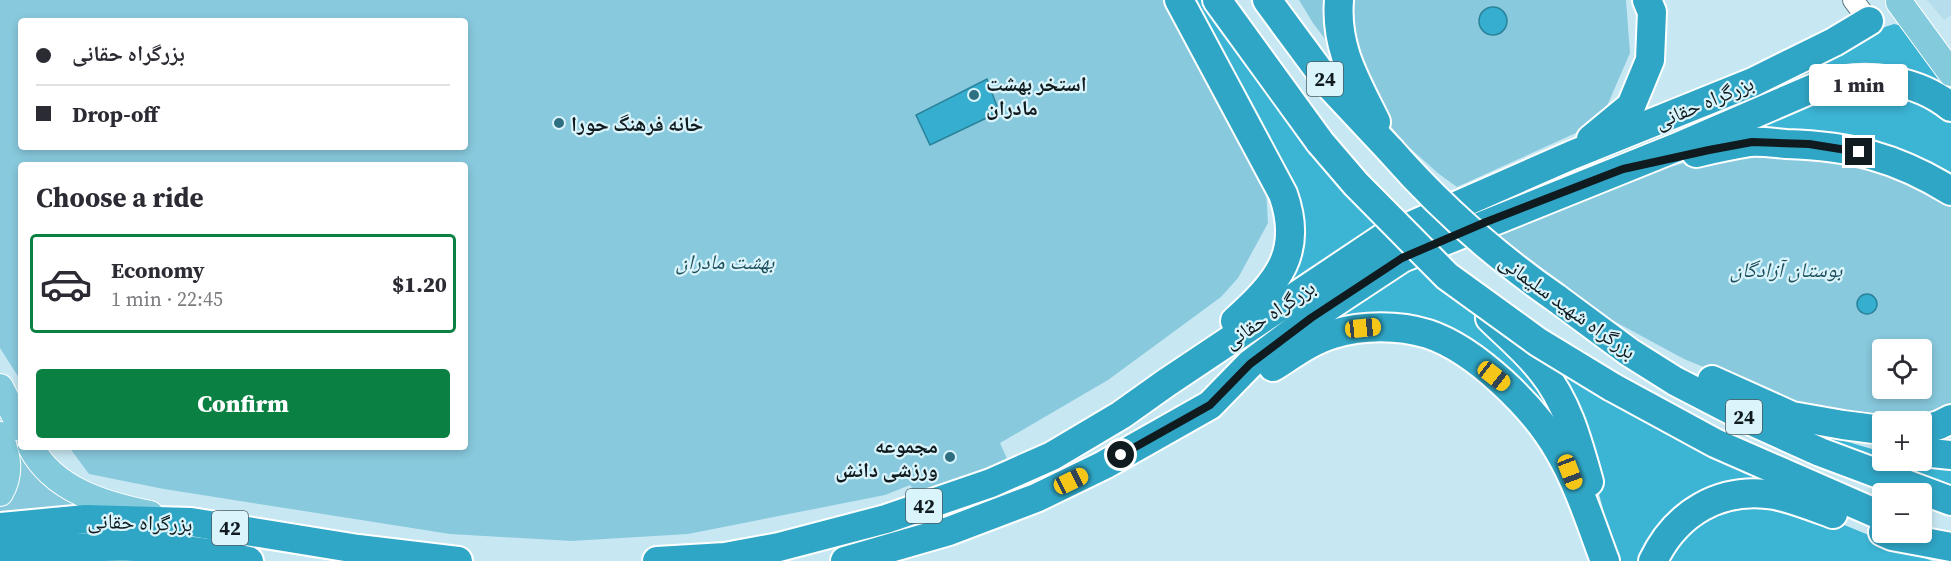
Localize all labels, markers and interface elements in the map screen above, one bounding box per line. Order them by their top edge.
text: بزرگراه حقانی [72,38,185,68]
road number: 24 [1307,62,1343,96]
callout: 1 min [1810,65,1908,107]
street label: بزرگراه حقانی [1650,68,1758,136]
place label: استخر بهشت مادران [986,69,1087,122]
text: 1 min [1832,71,1885,99]
marker: استخر بهشت مادران [967,88,981,102]
text: Drop-off [72,99,158,129]
place label: خانه فرهنگ حورا [571,109,703,138]
marker: خانه فرهنگ حورا [552,116,566,130]
route end [1845,138,1872,165]
text: Choose a ride [36,179,204,216]
street label: بزرگراه شهید سلیمانی [1494,246,1642,366]
park label: بهشت مادران [676,247,775,276]
text: Economy [111,255,205,285]
park label: بوستان آزادگان [1730,255,1843,284]
icon: car [39,257,93,311]
text: $1.20 [392,269,447,299]
street label: بزرگراه حقانی [1217,273,1321,355]
text: 1 min · 22:45 [111,285,223,313]
car [1344,317,1382,339]
map controls [1872,339,1932,543]
button: locate [1872,339,1932,399]
car [1474,358,1514,394]
button: Confirm [36,369,450,438]
road number: 24 [1726,400,1762,434]
button: + [1872,411,1932,471]
place label: مجموعه ورزشی دانش [835,431,938,484]
route start [1107,441,1134,468]
marker: مجموعه ورزشی دانش [943,450,957,464]
car [1555,452,1585,492]
car [1051,465,1091,497]
button: − [1872,483,1932,543]
road number: 42 [906,489,942,523]
street label: بزرگراه حقانی [87,506,193,538]
road number: 42 [212,511,248,545]

